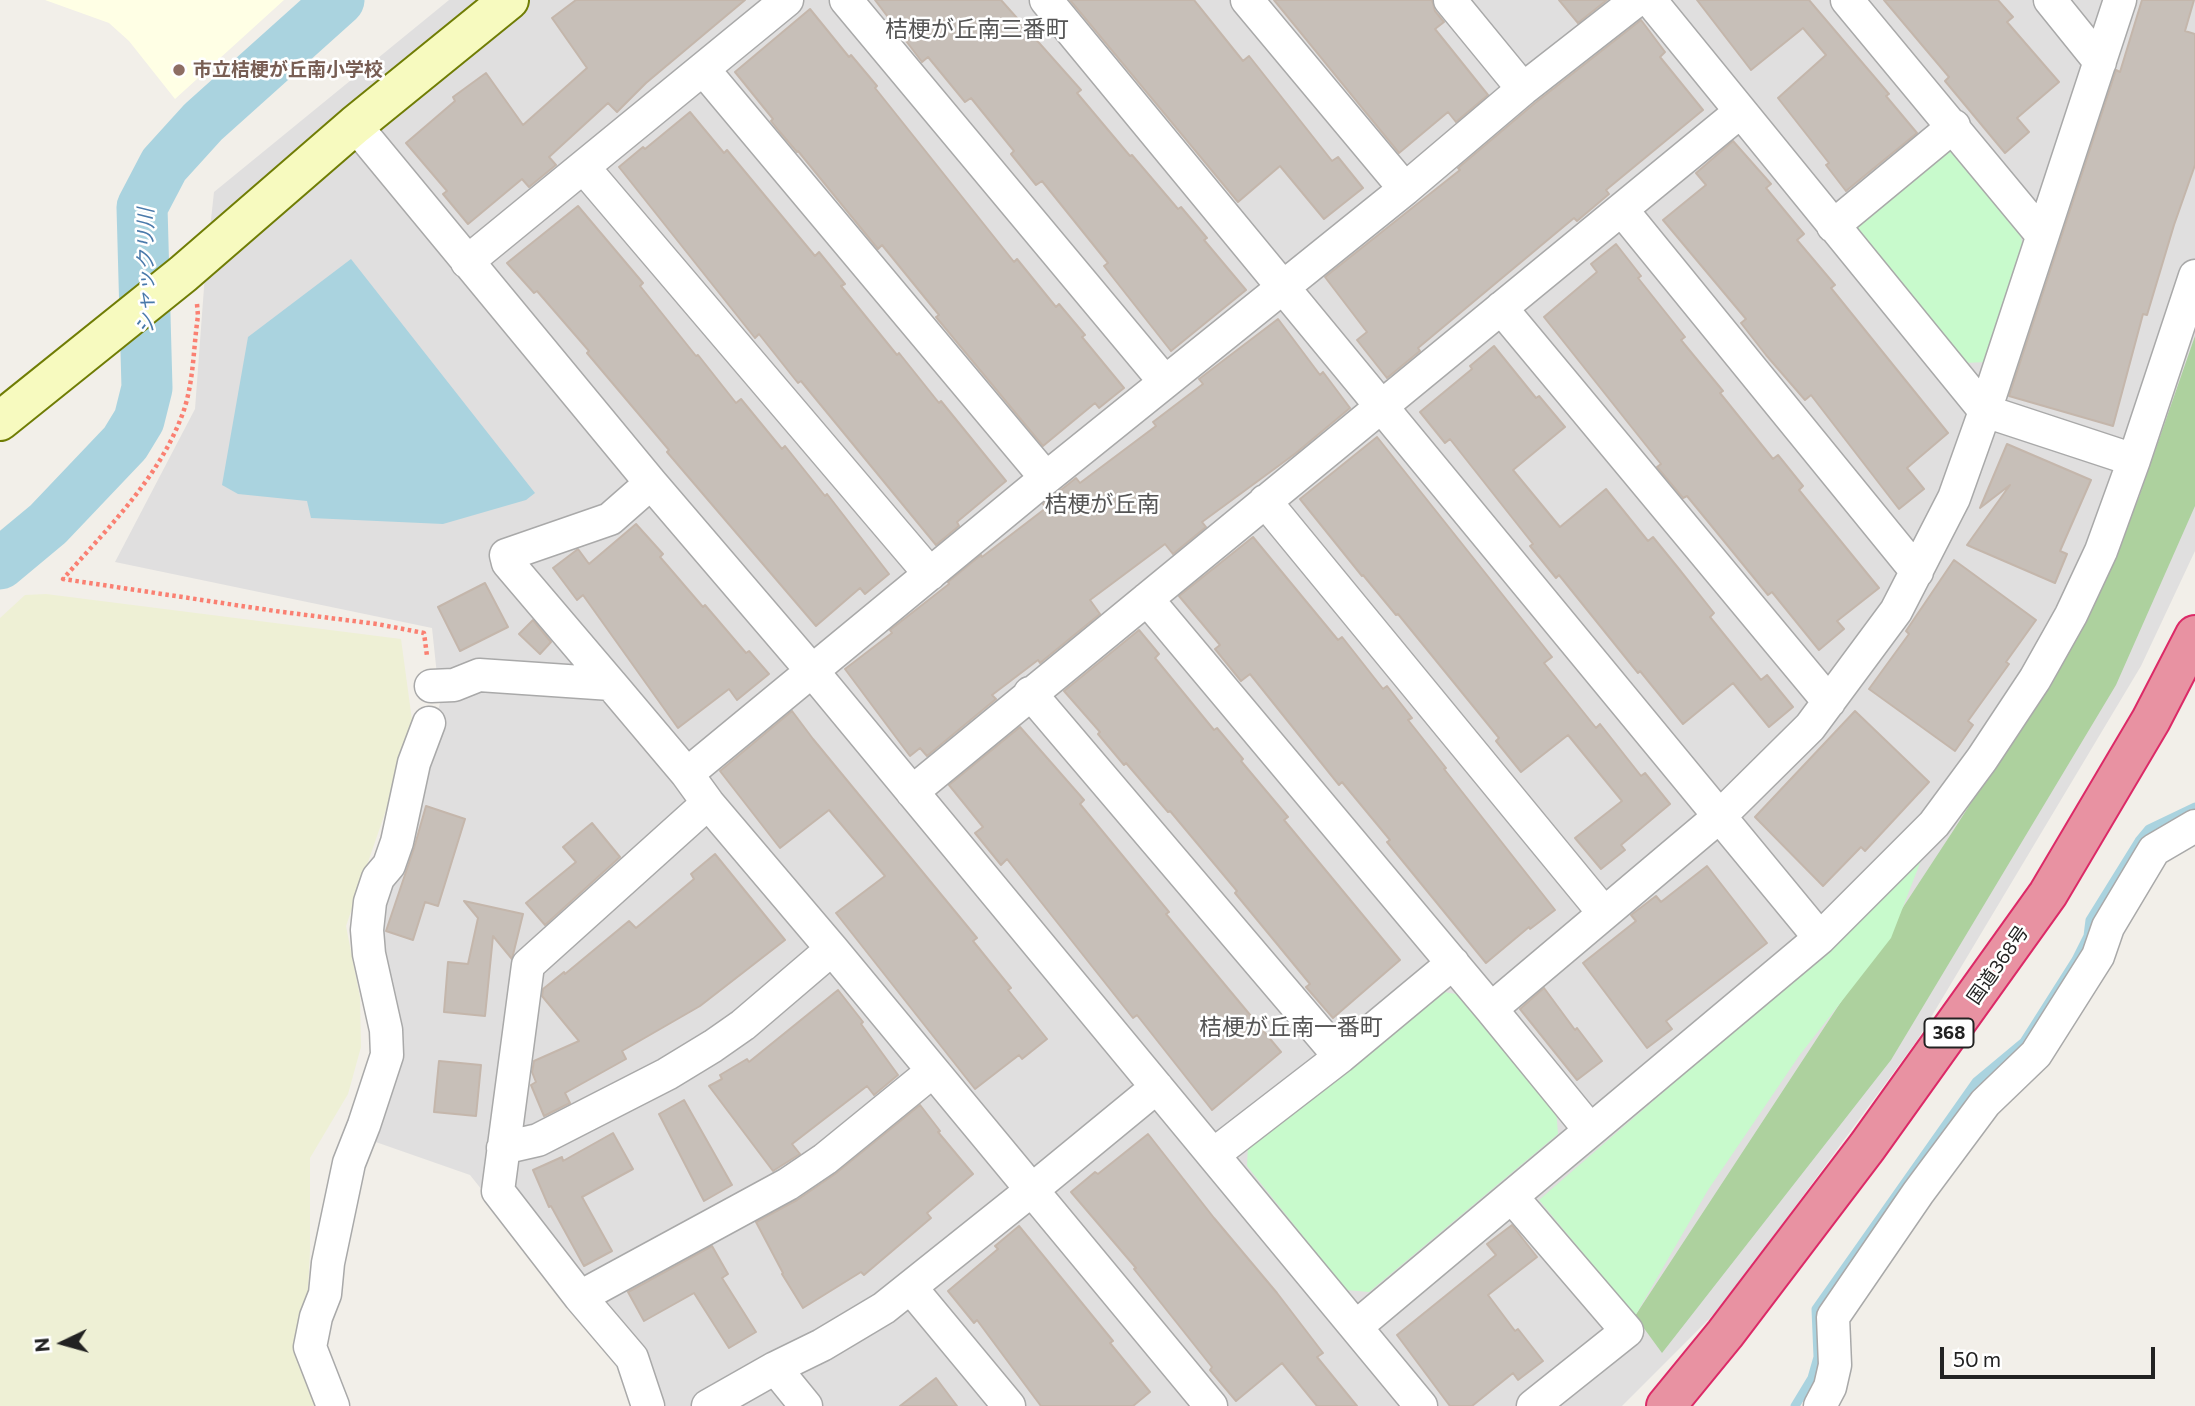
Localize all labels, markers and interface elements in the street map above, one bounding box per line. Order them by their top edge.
district label: 桔梗が丘南三番町 [885,15,1069,43]
place label: 市立桔梗が丘南小学校 [193,59,383,81]
marker: 市立桔梗が丘南小学校 [171,62,187,78]
water label: シャックリ川 [133,208,159,334]
district label: 桔梗が丘南 [1045,490,1159,518]
street label: 国道368号 [1963,921,2033,1009]
district label: 桔梗が丘南一番町 [1199,1013,1383,1041]
road number: 368 [1924,1018,1974,1048]
north arrow [28,1308,98,1378]
scale bar [1943,1332,2158,1376]
text: N [30,1337,54,1353]
text: 50 m [1953,1346,2001,1371]

